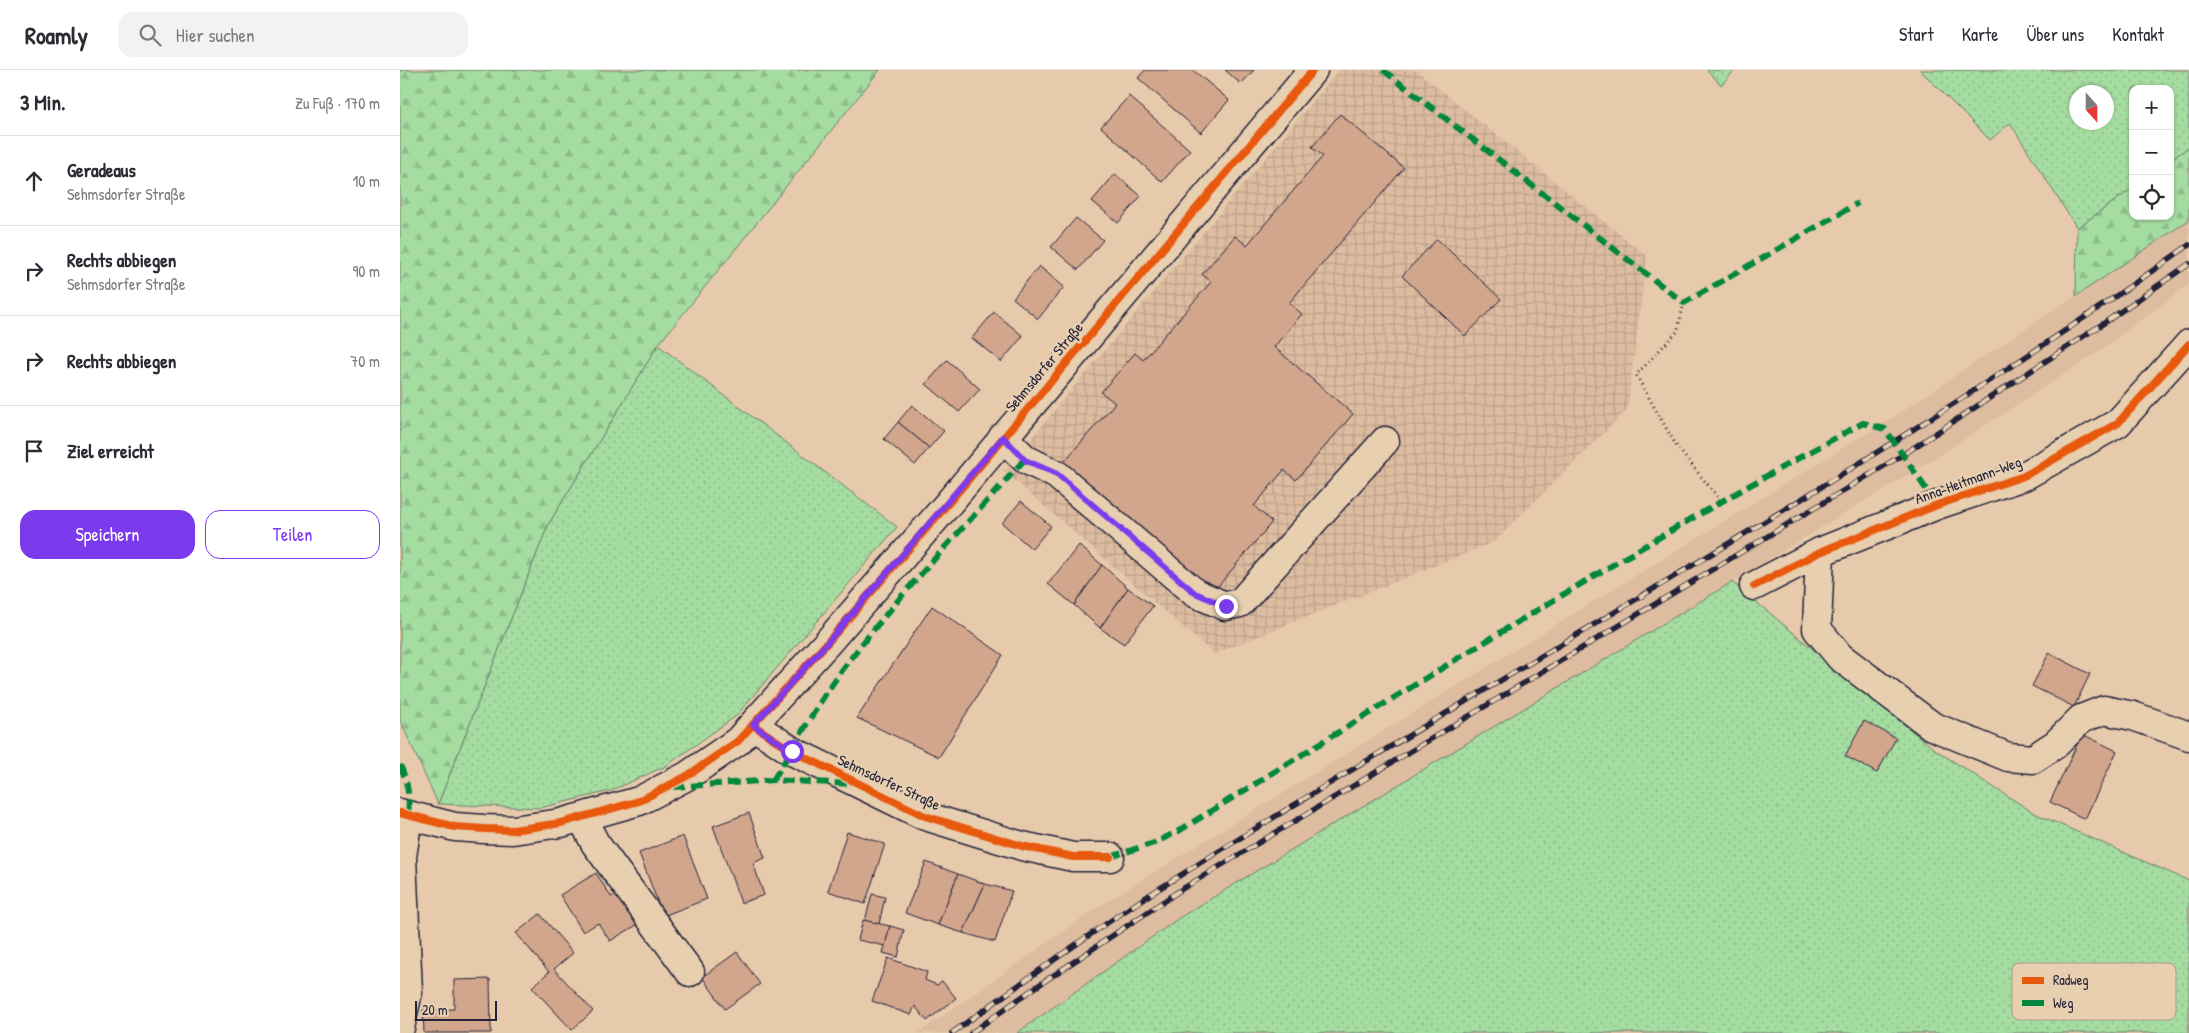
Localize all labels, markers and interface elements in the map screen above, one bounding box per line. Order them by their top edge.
search box [118,12,468,57]
text: Roamly [25,19,88,51]
icon: search [136,21,164,49]
text: Hier suchen [176,22,255,48]
text: Start [1899,22,1934,47]
text: Karte [1962,22,1998,47]
text: Über uns [2026,22,2084,47]
text: Kontakt [2112,22,2164,47]
north arrow [2069,85,2114,130]
map controls [2129,85,2174,220]
button: + [2129,85,2174,130]
text: 3 Min. [20,88,65,117]
text: Zu Fuß · 170 m [295,92,380,114]
button: − [2129,130,2174,175]
text: Geradeaus [67,157,136,183]
icon: ahead [20,167,48,195]
text: 10 m [352,170,380,192]
button: locate [2129,175,2174,220]
text: Sehmsdorfer Straße [67,183,185,205]
text: Rechts abbiegen [67,247,176,273]
icon: right [20,257,48,285]
text: 90 m [352,260,380,282]
text: Sehmsdorfer Straße [67,273,185,295]
street label: Sehmsdorfer Straße [1000,318,1088,416]
icon: right [20,347,48,375]
text: Rechts abbiegen [67,348,176,374]
text: 70 m [350,350,380,372]
icon: arrive [20,437,48,465]
text: Ziel erreicht [67,438,154,464]
street label: Anna-Heitmann-Weg [1912,451,2024,509]
button: Speichern [20,510,195,559]
button: Teilen [205,510,380,559]
route end [1215,595,1238,618]
route start [781,740,804,763]
street label: Sehmsdorfer Straße [834,749,944,815]
legend [2012,963,2176,1020]
text: Radweg [2053,970,2089,990]
text: Weg [2053,993,2073,1013]
scale bar [415,998,498,1021]
text: 20 m [422,1000,448,1019]

